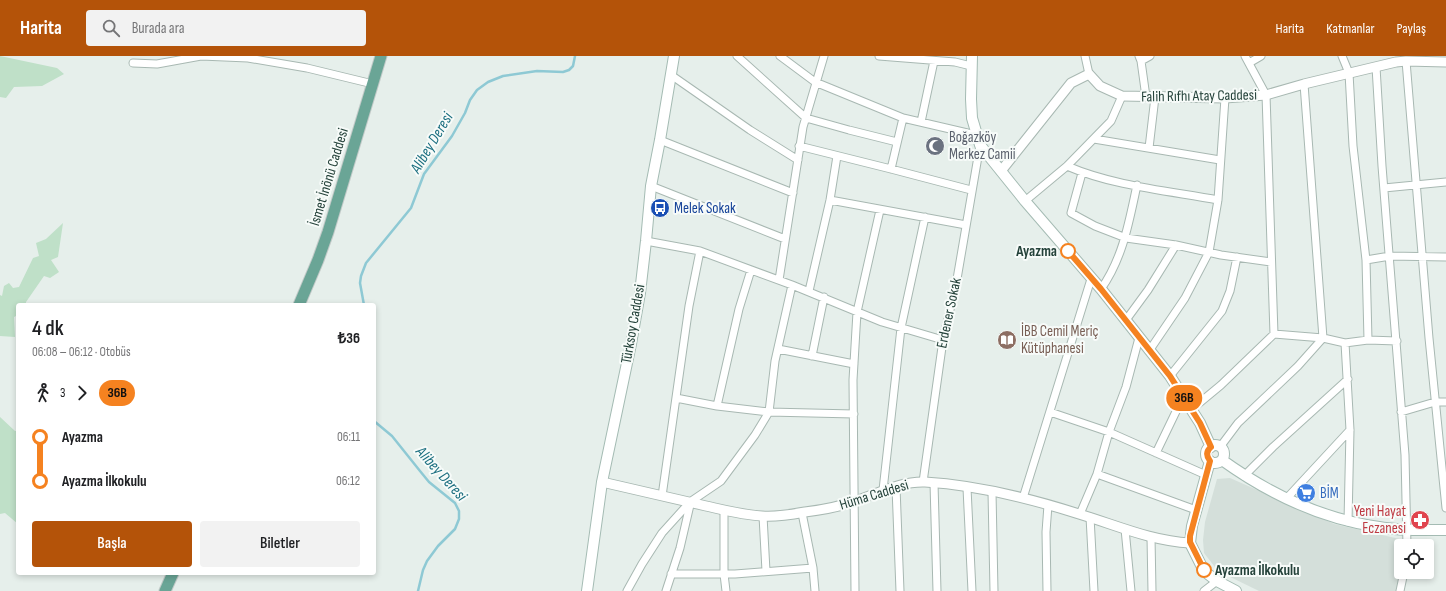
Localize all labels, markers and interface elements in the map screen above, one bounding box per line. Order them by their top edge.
search box [86,10,366,46]
text: Harita [20,17,62,40]
icon: search [100,17,122,39]
text: Burada ara [132,19,184,38]
text: Harita [1276,20,1304,37]
text: Katmanlar [1326,20,1375,37]
text: Paylaş [1397,20,1426,37]
street label: Falih Rıfhı Atay Caddesi [1141,85,1257,107]
water label: Alibey Deresi [406,108,458,178]
street label: İsmet İnönü Caddesi [305,126,353,228]
place label: Boğazköy Merkez Camii [949,128,1016,164]
mosque icon: Boğazköy Merkez Camii [924,135,946,157]
bus stop icon: Melek Sokak [649,197,671,219]
place label: Melek Sokak [674,199,736,218]
place label: Ayazma [1015,242,1057,261]
marker: Ayazma [1060,243,1076,259]
street label: Erdener Sokak [932,276,966,350]
street label: Türksoy Caddesi [617,283,649,365]
text: 4 dk [32,315,64,342]
place label: İBB Cemil Meriç Kütüphanesi [1021,322,1099,358]
text: ₺36 [338,329,360,348]
library icon: İBB Cemil Meriç Kütüphanesi [996,329,1018,351]
text: 06:08 – 06:12 · Otobüs [32,344,131,360]
icon: walk [32,382,54,404]
icon: forward [71,382,93,404]
text: 36B [107,384,127,401]
text: 3 [60,385,65,401]
line badge: 36B [1161,385,1207,411]
text: 36B [1174,389,1194,406]
text: Ayazma [62,428,103,447]
text: 06:11 [337,429,360,445]
water label: Alibey Deresi [411,442,471,506]
text: Ayazma İlkokulu [62,472,147,491]
text: 06:12 [336,473,360,489]
street label: Hüma Caddesi [837,475,911,514]
supermarket icon: BİM [1295,482,1317,504]
place label: BİM [1320,484,1339,503]
place label: Yeni Hayat Eczanesi [1354,502,1406,538]
pharmacy icon: Yeni Hayat Eczanesi [1409,509,1431,531]
button: Başla [32,521,192,567]
button: Biletler [200,521,360,567]
map controls [1394,539,1434,579]
button: locate [1394,539,1434,579]
place label: Ayazma İlkokulu [1214,561,1300,580]
marker: Ayazma İlkokulu [1196,562,1212,578]

